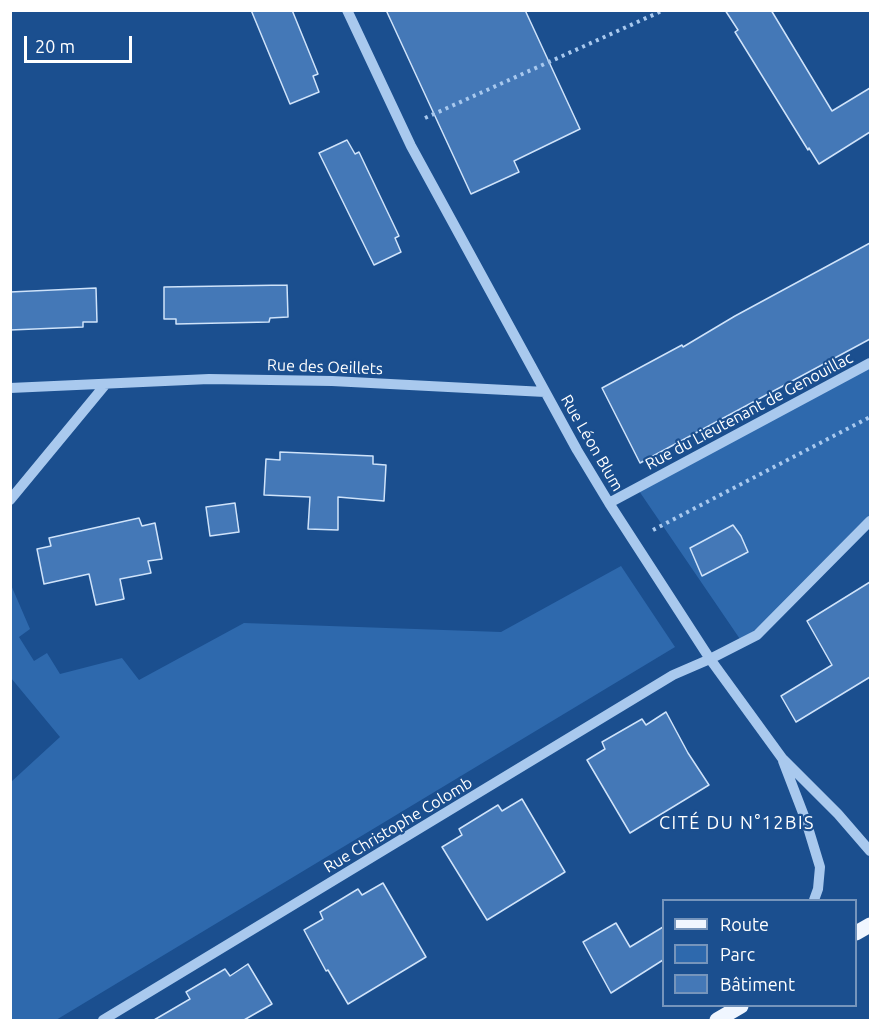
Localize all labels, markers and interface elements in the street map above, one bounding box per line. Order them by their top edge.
scale bar [27,24,135,62]
text: 20 m [35,36,75,56]
street label: Rue du Lieutenant de Genouillac [642,348,856,474]
street label: Rue des Oeillets [267,355,383,379]
street label: Rue Léon Blum [557,391,627,495]
street label: Rue Christophe Colomb [320,773,476,877]
district label: CITÉ DU N°12BIS [659,812,815,834]
legend [662,899,857,1007]
text: Route [720,914,769,934]
text: Parc [720,944,755,964]
text: Bâtiment [720,974,795,994]

